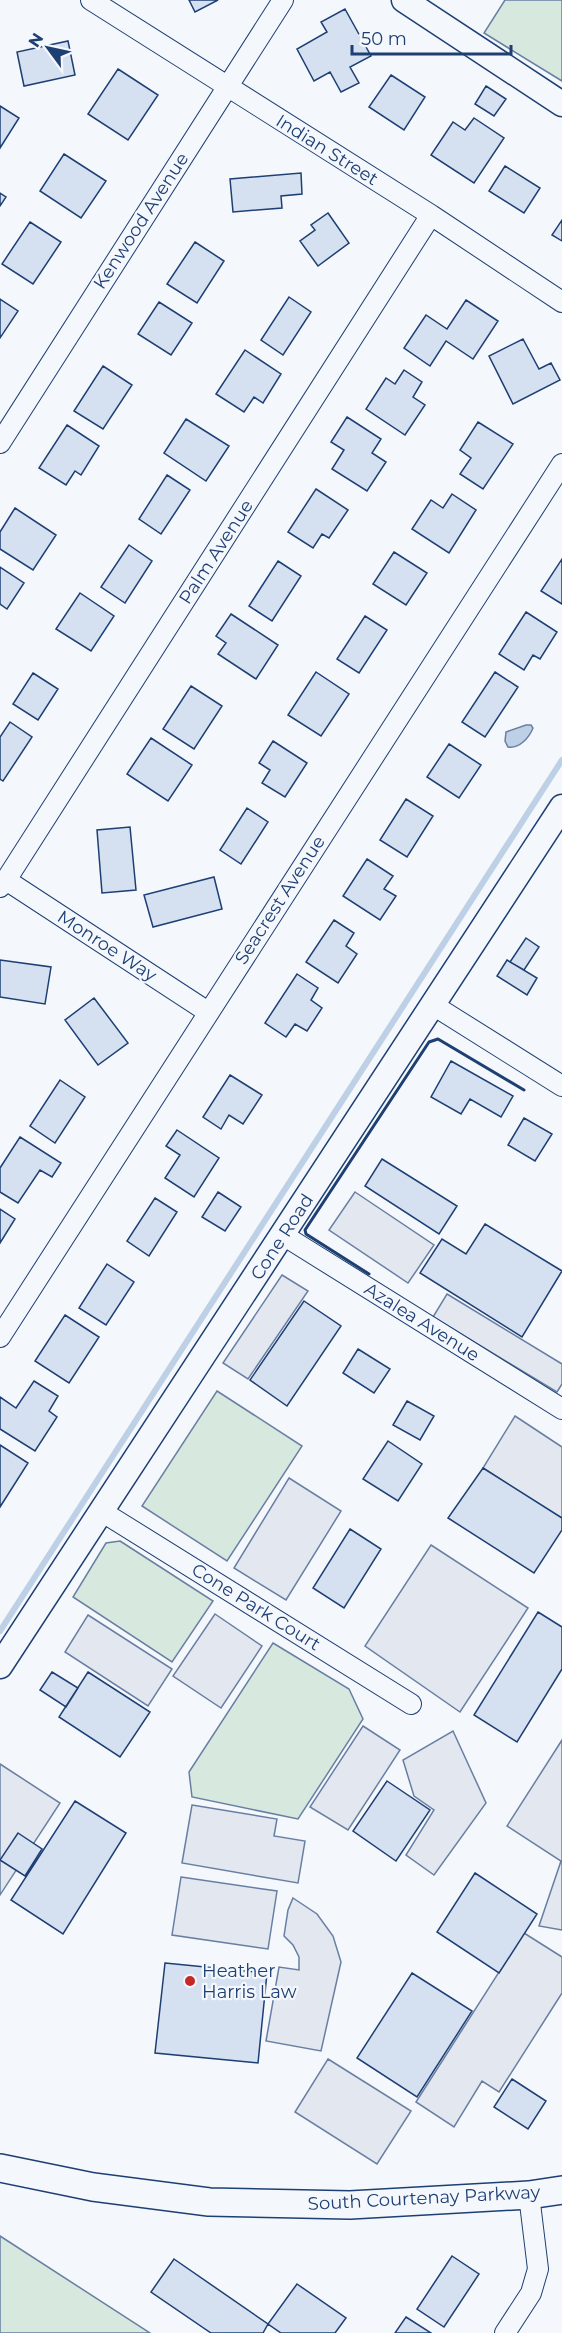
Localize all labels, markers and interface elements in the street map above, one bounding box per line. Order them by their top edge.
north arrow [18,18,78,78]
scale bar [352,18,511,56]
text: 50 m [361,28,407,50]
text: N [24,30,47,51]
street label: Indian Street [272,110,382,190]
street label: Kenwood Avenue [89,149,193,293]
street label: Palm Avenue [174,496,258,608]
street label: Seacrest Avenue [230,831,330,968]
street label: Monroe Way [53,906,161,986]
street label: Cone Road [246,1190,318,1284]
street label: Azalea Avenue [360,1278,484,1366]
street label: Cone Park Court [188,1559,324,1655]
place label: Heather Harris Law [202,1960,297,2003]
marker: Heather Harris Law [183,1974,197,1988]
street label: South Courtenay Parkway [307,2181,541,2215]

